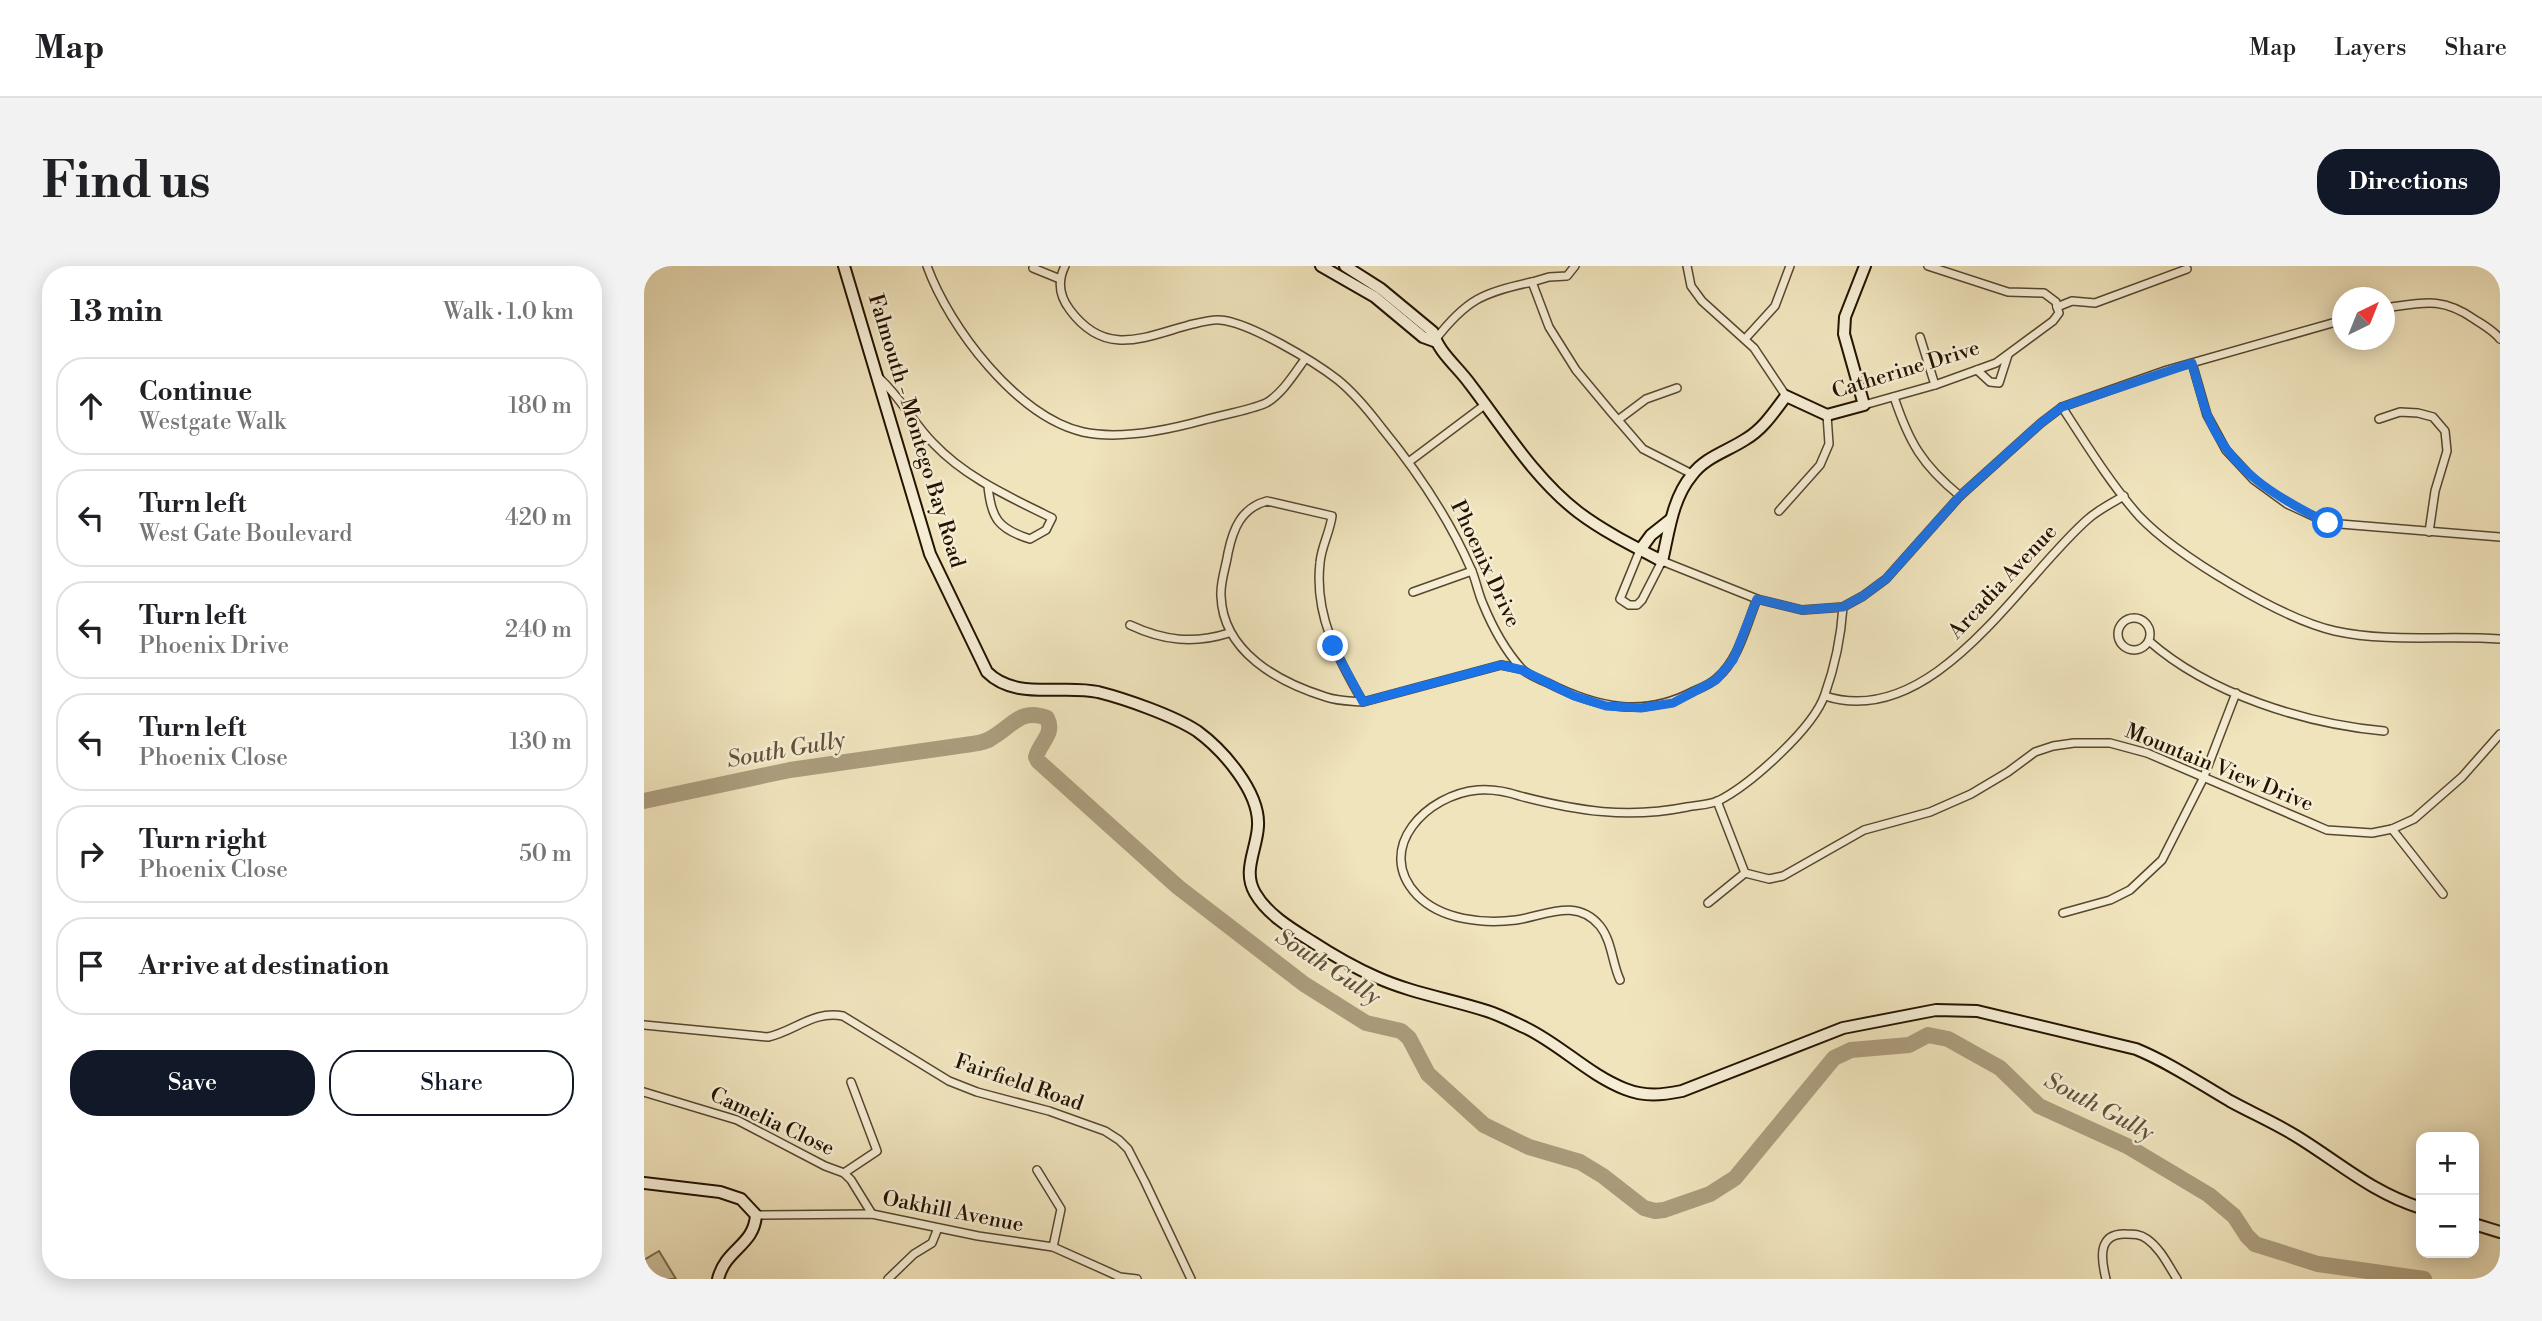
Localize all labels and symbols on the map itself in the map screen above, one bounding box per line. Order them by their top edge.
north arrow [2332,287,2395,350]
street label: Falmouth - Montego Bay Road [862,291,970,571]
street label: Catherine Drive [1829,335,1983,405]
street label: Phoenix Drive [1444,496,1526,632]
route start [2312,507,2343,538]
street label: Arcadia Avenue [1943,519,2063,646]
route end [1317,630,1348,661]
street label: Mountain View Drive [2121,718,2317,818]
water label: South Gully [725,726,848,774]
water label: South Gully [1270,923,1387,1012]
street label: Fairfield Road [951,1049,1087,1117]
water label: South Gully [2039,1066,2159,1148]
street label: Camelia Close [706,1082,838,1162]
street label: Oakhill Avenue [880,1186,1026,1238]

